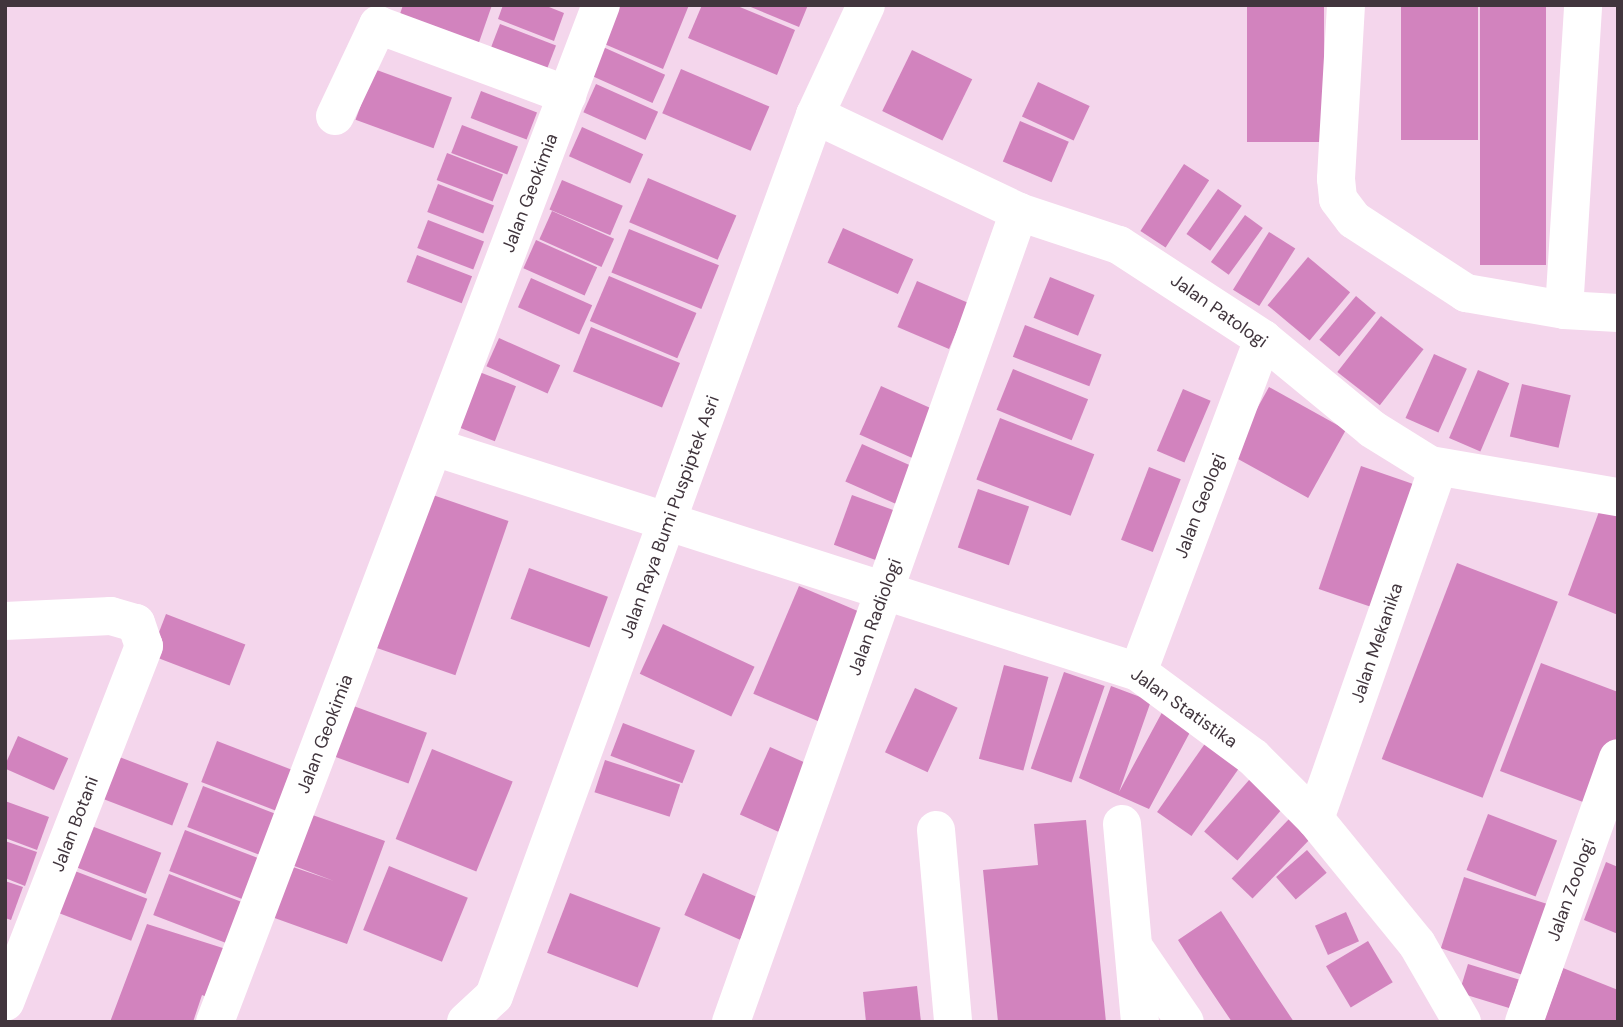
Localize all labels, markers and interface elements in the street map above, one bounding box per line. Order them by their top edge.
street label: Jalan Geokimia [497,130,563,256]
street label: Jalan Patologi [1166,270,1272,352]
street label: Jalan Raya Bumi Puspiptek Asri [616,392,724,642]
street label: Jalan Geologi [1170,450,1230,562]
street label: Jalan Radiologi [844,556,906,678]
street label: Jalan Mekanika [1346,580,1408,706]
street label: Jalan Statistika [1127,663,1241,753]
street label: Jalan Geokimia [292,671,358,797]
street label: Jalan Botani [47,773,103,875]
street label: Jalan Zoologi [1542,836,1600,944]

